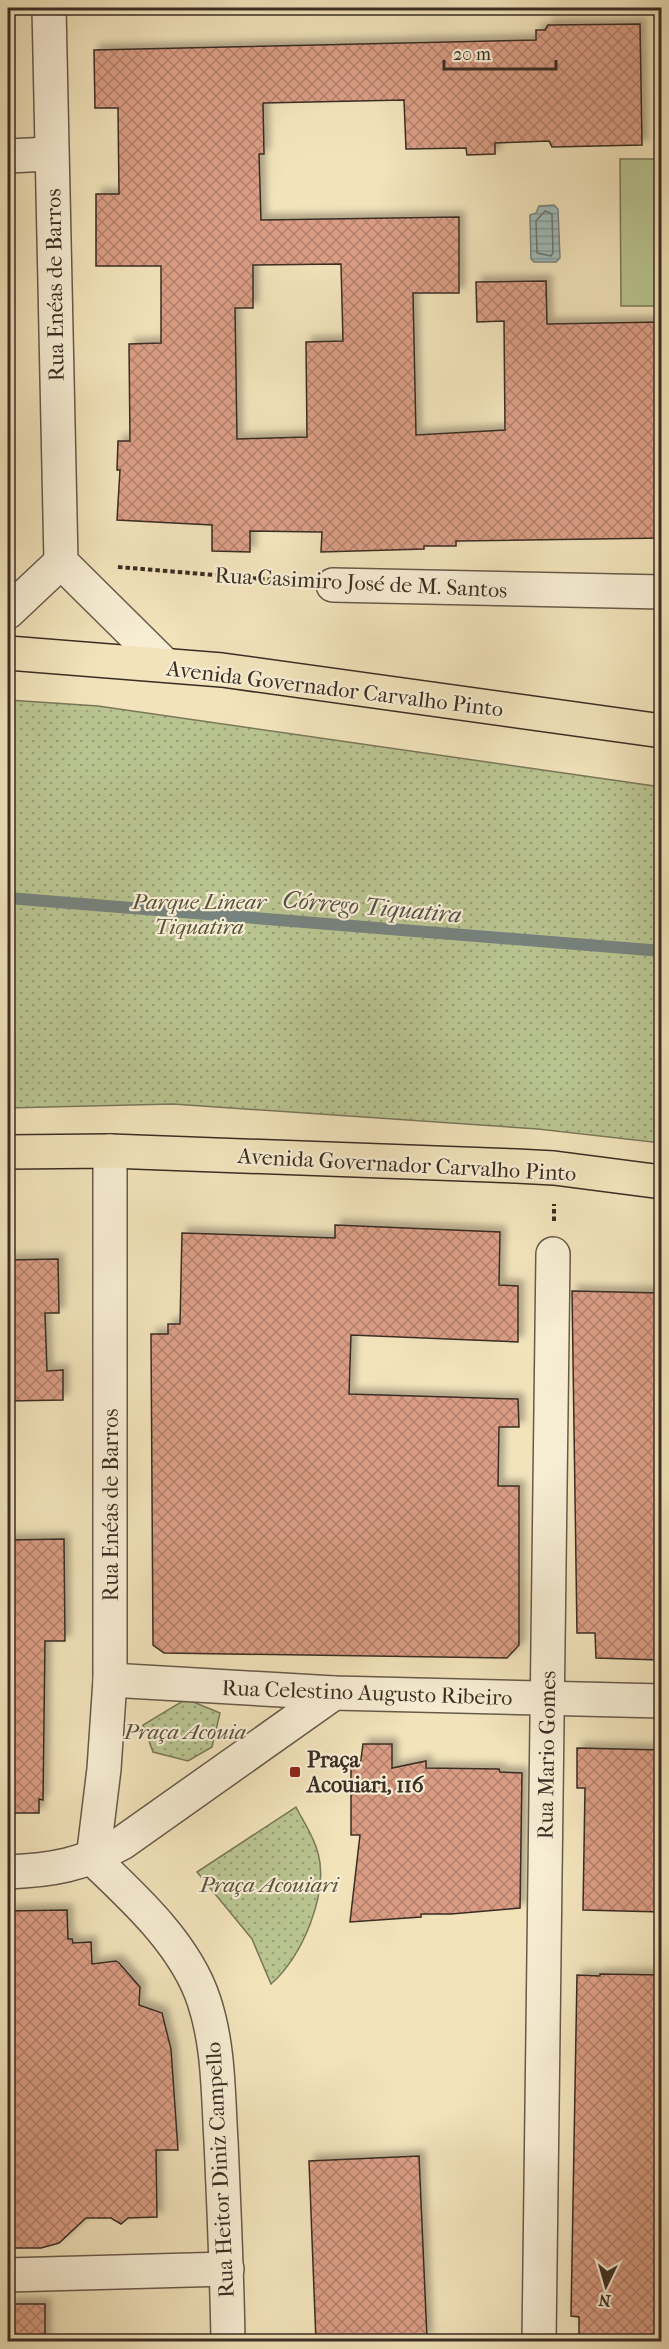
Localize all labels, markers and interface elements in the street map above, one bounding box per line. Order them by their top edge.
scale bar [444,33,556,71]
text: 20 m [453,44,491,65]
street label: Rua Enéas de Barros [40,188,70,382]
street label: Rua Casimiro José de M. Santos [214,562,508,604]
street label: Avenida Governador Carvalho Pinto [164,655,505,723]
water label: Córrego Tiquatira [281,885,463,929]
park label: Parque Linear Tiquatira [131,889,268,940]
street label: Avenida Governador Carvalho Pinto [236,1143,577,1187]
street label: Rua Enéas de Barros [98,1409,124,1601]
street label: Rua Mario Gomes [533,1670,561,1840]
street label: Rua Celestino Augusto Ribeiro [221,1675,513,1711]
park label: Praça Acouia [123,1719,246,1745]
place label: Praça Acouiari, 116 [305,1747,425,1798]
marker: Praça Acouiari, 116 [288,1765,302,1779]
park label: Praça Acouiari [199,1872,340,1898]
street label: Rua Heitor Diniz Campello [200,2041,240,2299]
north arrow [576,2256,636,2316]
text: N [597,2290,612,2310]

